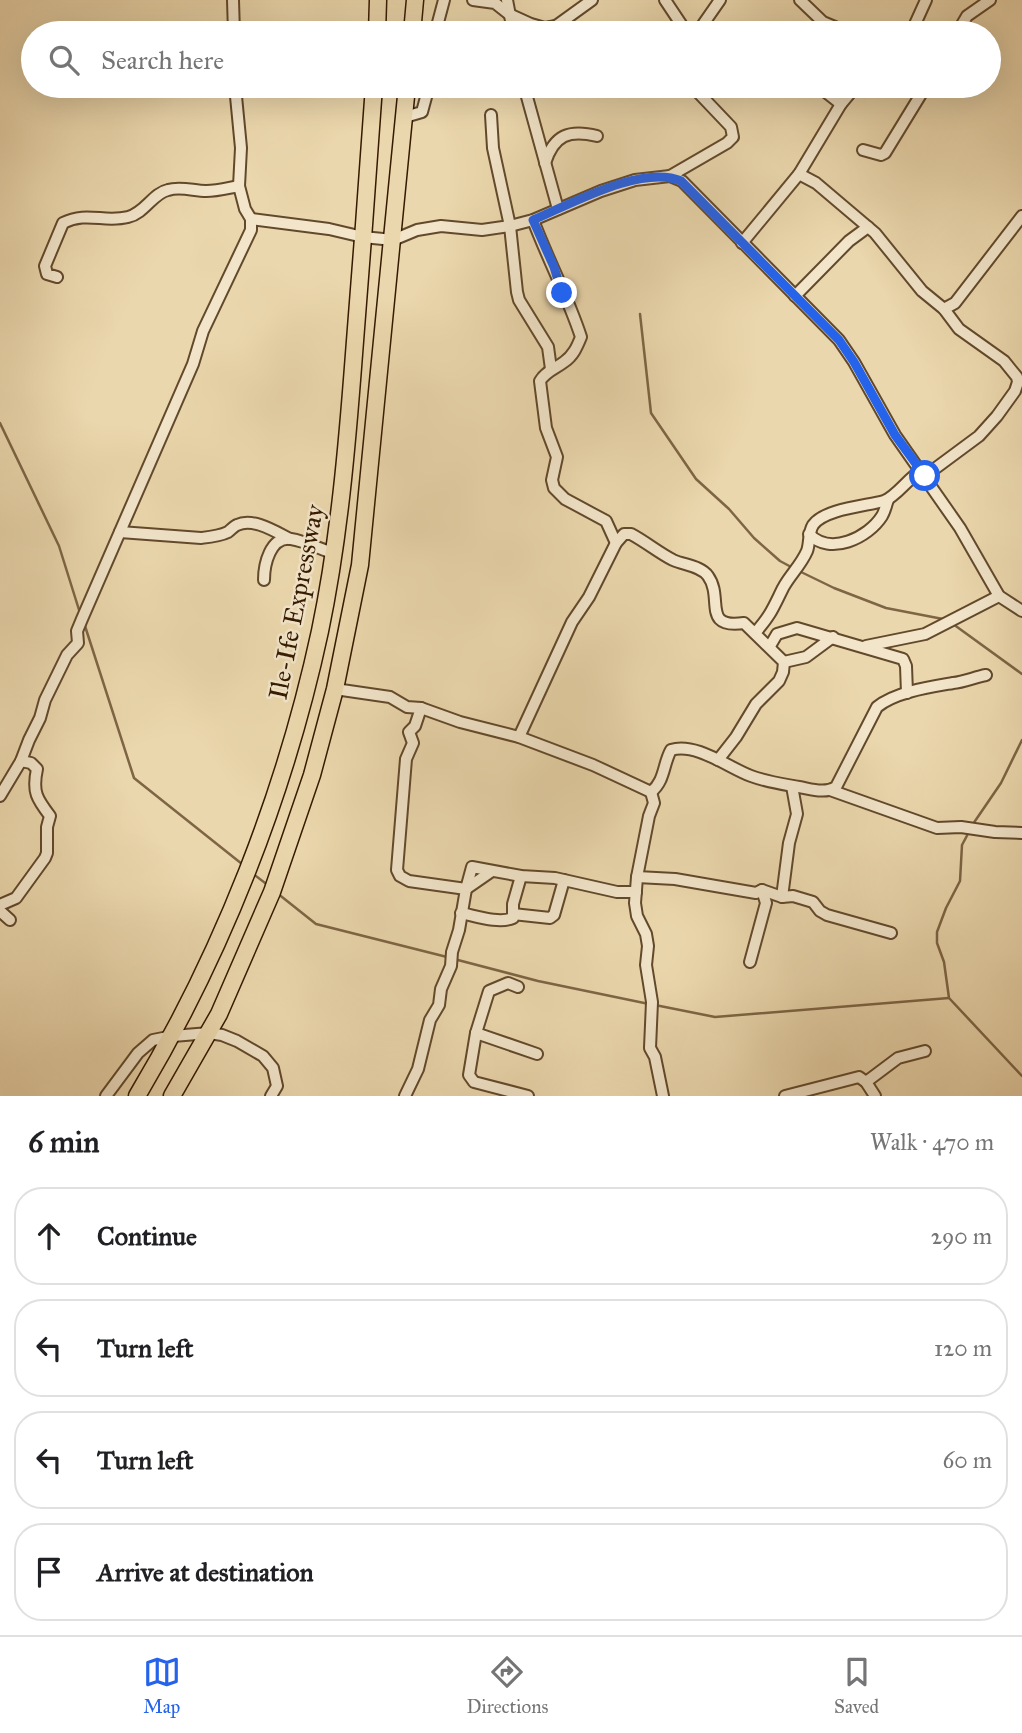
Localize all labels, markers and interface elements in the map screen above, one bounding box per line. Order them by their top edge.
search box [21,21,1001,98]
icon: search [45,41,83,79]
text: Search here [101,44,224,76]
route end [546,277,577,308]
route start [909,460,940,491]
street label: Ile-Ife Expressway [261,501,331,702]
text: 6 min [28,1124,100,1160]
text: Walk · 470 m [870,1128,994,1156]
icon: ahead [30,1217,68,1255]
text: Continue [97,1220,197,1252]
text: 290 m [931,1222,992,1250]
icon: left [30,1329,68,1367]
text: Turn left [97,1332,193,1364]
text: 120 m [934,1334,992,1362]
icon: left [30,1441,68,1479]
text: Turn left [97,1444,193,1476]
text: 60 m [943,1446,992,1474]
icon: arrive [30,1553,68,1591]
text: Arrive at destination [97,1556,314,1588]
tab: Map [143,1653,181,1718]
tab: Directions [466,1653,548,1718]
tab: Saved [834,1653,879,1718]

